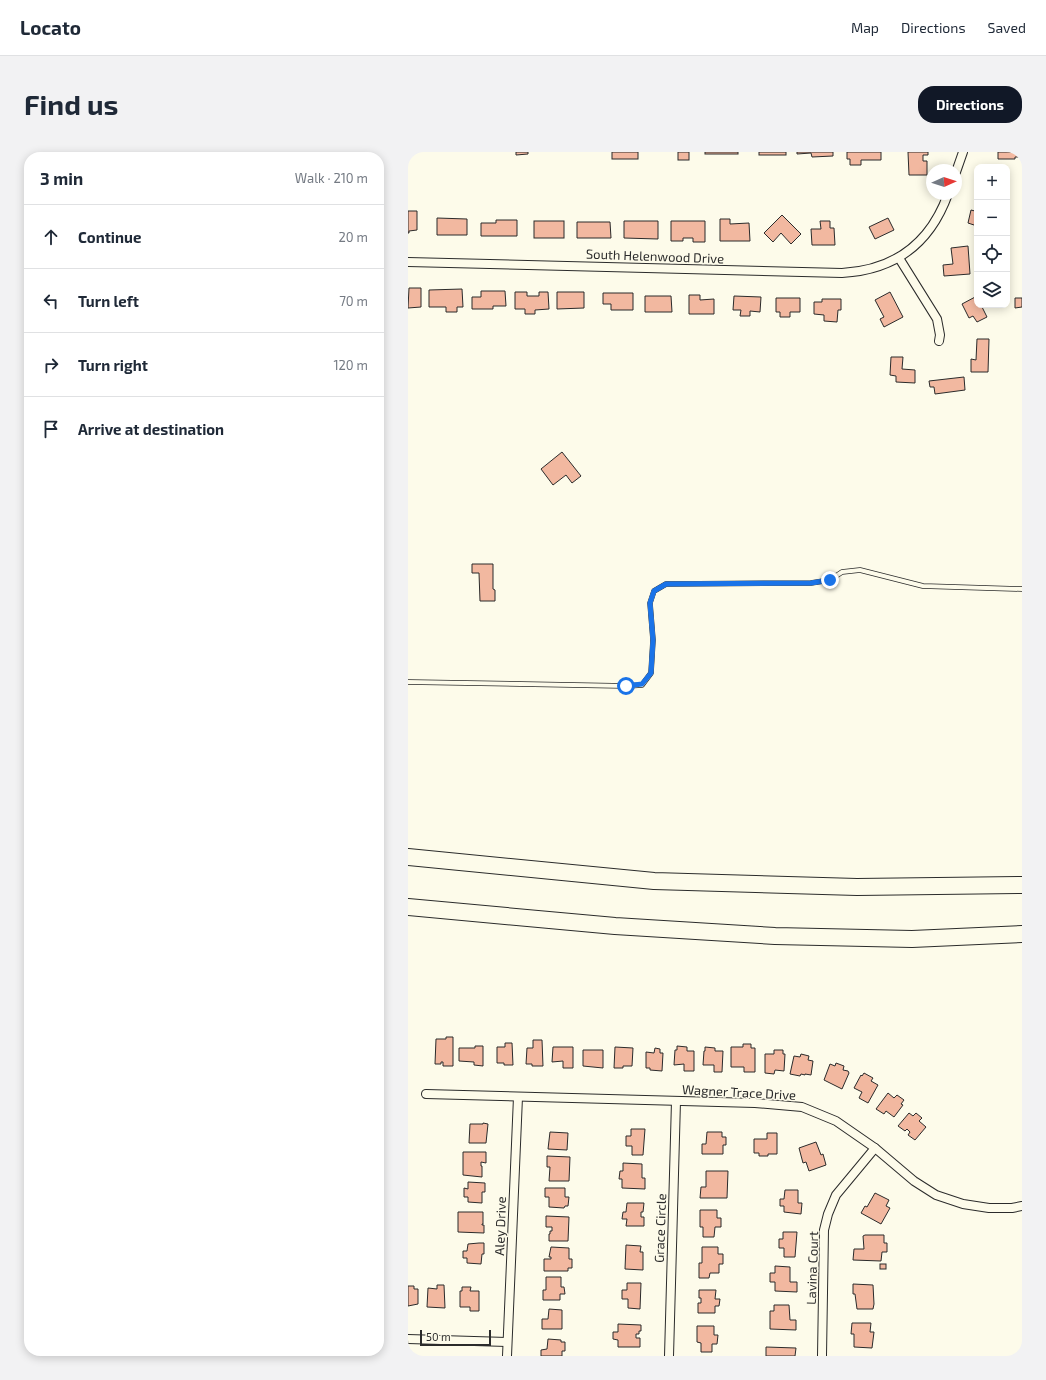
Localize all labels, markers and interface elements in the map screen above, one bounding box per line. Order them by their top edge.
text: Locato [20,16,81,39]
text: Map [851,19,879,36]
text: Directions [901,19,966,36]
text: Saved [988,19,1026,36]
button: Directions [918,86,1022,123]
text: Find us [24,87,118,121]
north arrow [926,164,962,200]
map controls [974,164,1010,308]
button: + [974,164,1010,200]
text: 3 min [40,168,83,188]
text: Walk · 210 m [295,170,368,186]
button: − [974,200,1010,236]
icon: ahead [40,226,62,248]
text: Continue [78,228,141,246]
text: 20 m [339,229,368,245]
button: locate [974,236,1010,272]
street label: South Helenwood Drive [586,246,724,266]
button: layers [974,272,1010,308]
icon: left [40,290,62,312]
text: Turn left [78,292,139,310]
text: 70 m [339,293,368,309]
icon: right [40,354,62,376]
text: Turn right [78,356,148,374]
text: 120 m [333,357,368,373]
icon: arrive [40,418,62,440]
text: Arrive at destination [78,420,224,438]
route end [821,571,839,589]
route start [617,677,635,695]
street label: Wagner Trace Drive [681,1081,797,1103]
street label: Grace Circle [651,1193,669,1263]
street label: Aley Drive [491,1196,509,1256]
street label: Lavina Court [803,1231,821,1305]
scale bar [420,1328,491,1347]
text: 50 m [426,1330,451,1343]

